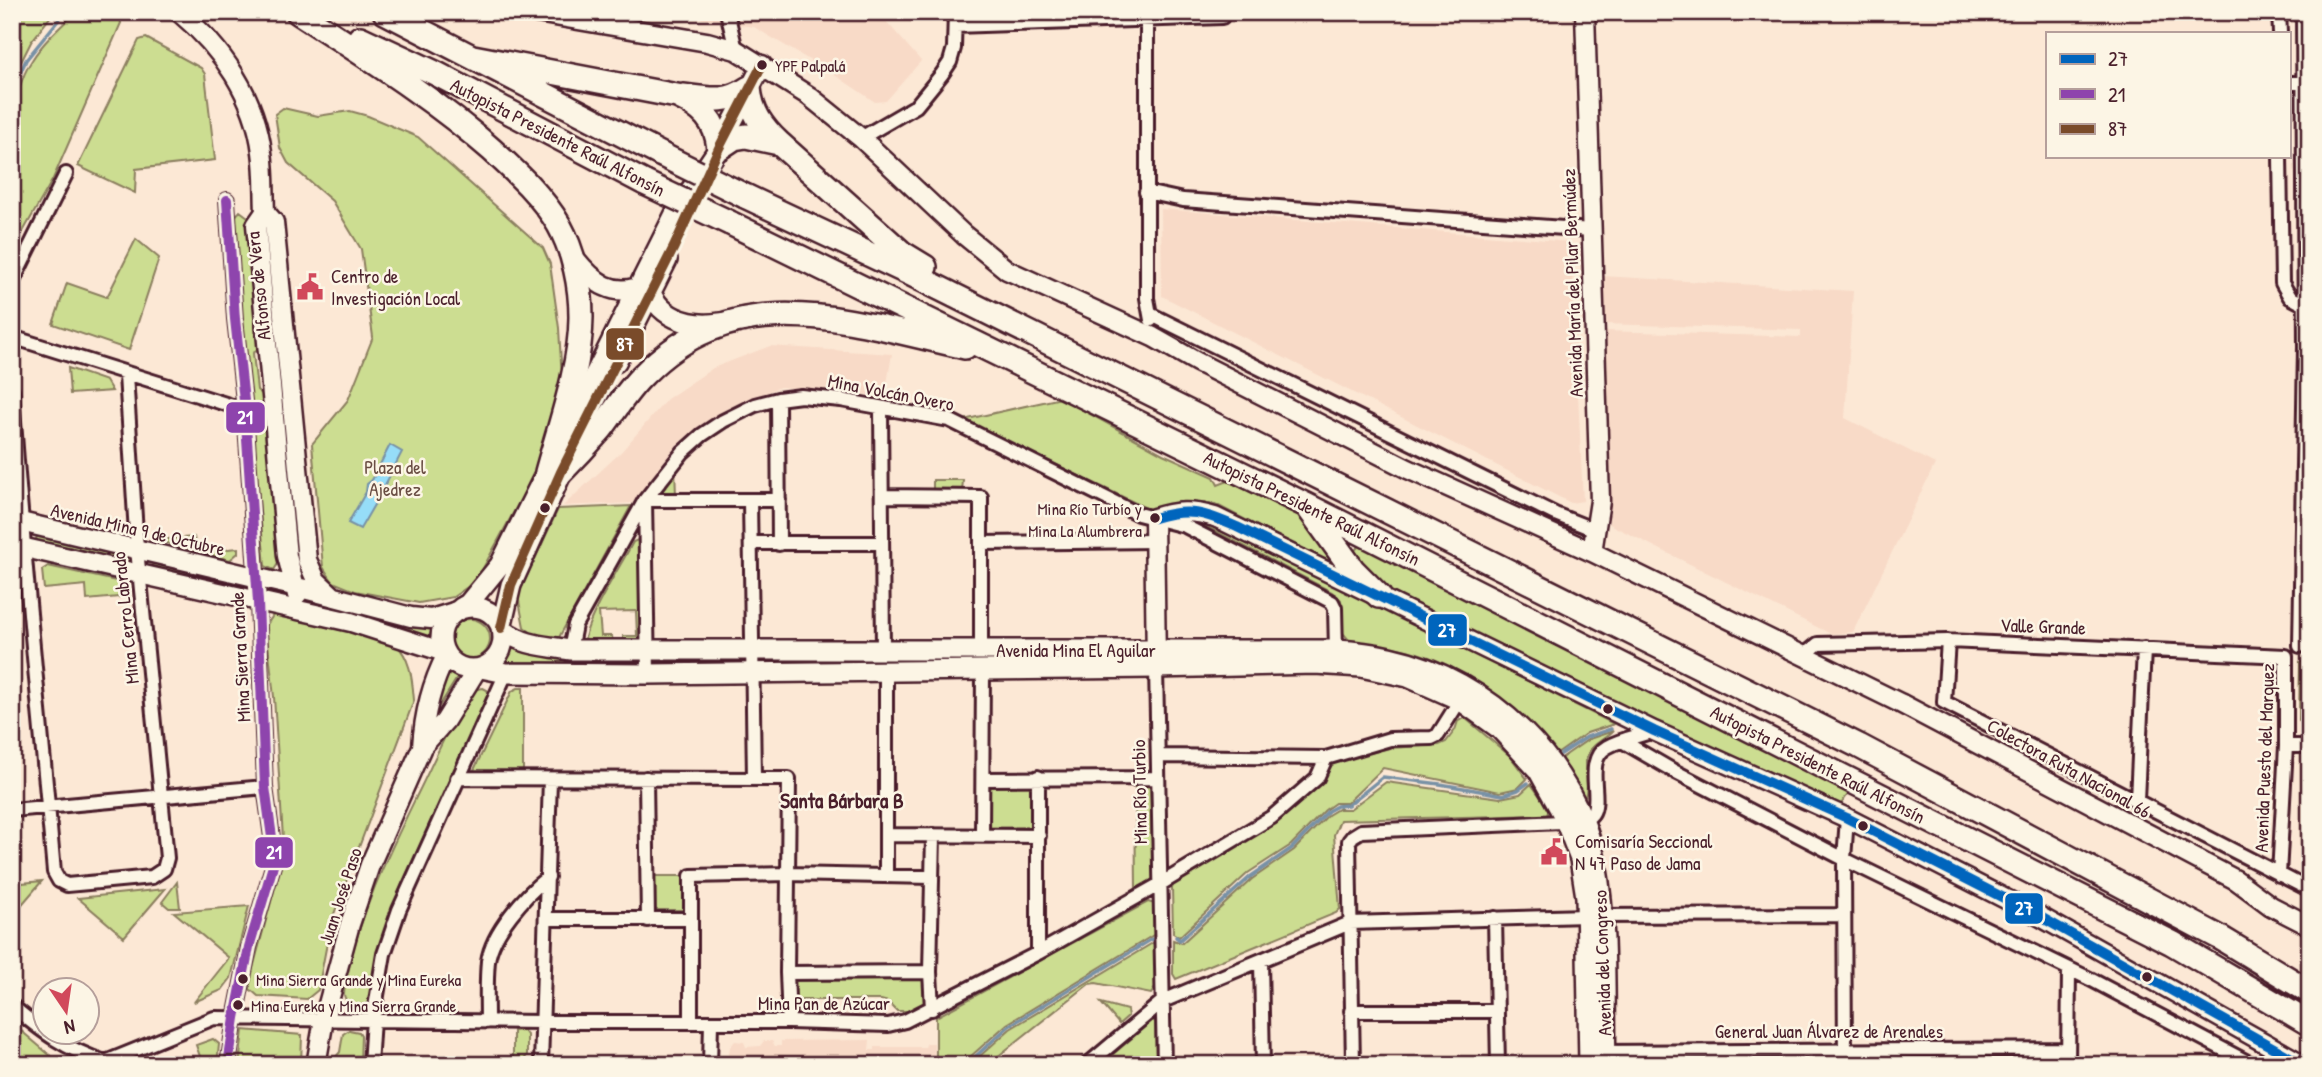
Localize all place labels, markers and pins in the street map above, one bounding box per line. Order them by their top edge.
place label: YPF Palpalá [775,54,846,77]
marker: YPF Palpalá [755,58,769,72]
place label: Centro de Investigación Local [331,263,461,311]
public building icon: Centro de Investigación Local [295,272,325,302]
place label: Mina Río Turbío y Mina La Alumbrera [1028,497,1142,542]
unlabelled marker [538,501,552,515]
marker: Mina Río Turbío y Mina La Alumbrera [1148,511,1162,525]
unlabelled marker [1601,702,1615,716]
unlabelled marker [1856,819,1870,833]
place label: Comisaría Seccional N 47 Paso de Jama [1575,828,1713,876]
public building icon: Comisaría Seccional N 47 Paso de Jama [1539,837,1569,867]
place label: Mina Sierra Grande y Mina Eureka [256,968,462,991]
unlabelled marker [2140,970,2154,984]
marker: Mina Sierra Grande y Mina Eureka [236,972,250,986]
place label: Mina Eureka y Mina Sierra Grande [251,994,456,1017]
marker: Mina Eureka y Mina Sierra Grande [231,998,245,1012]

